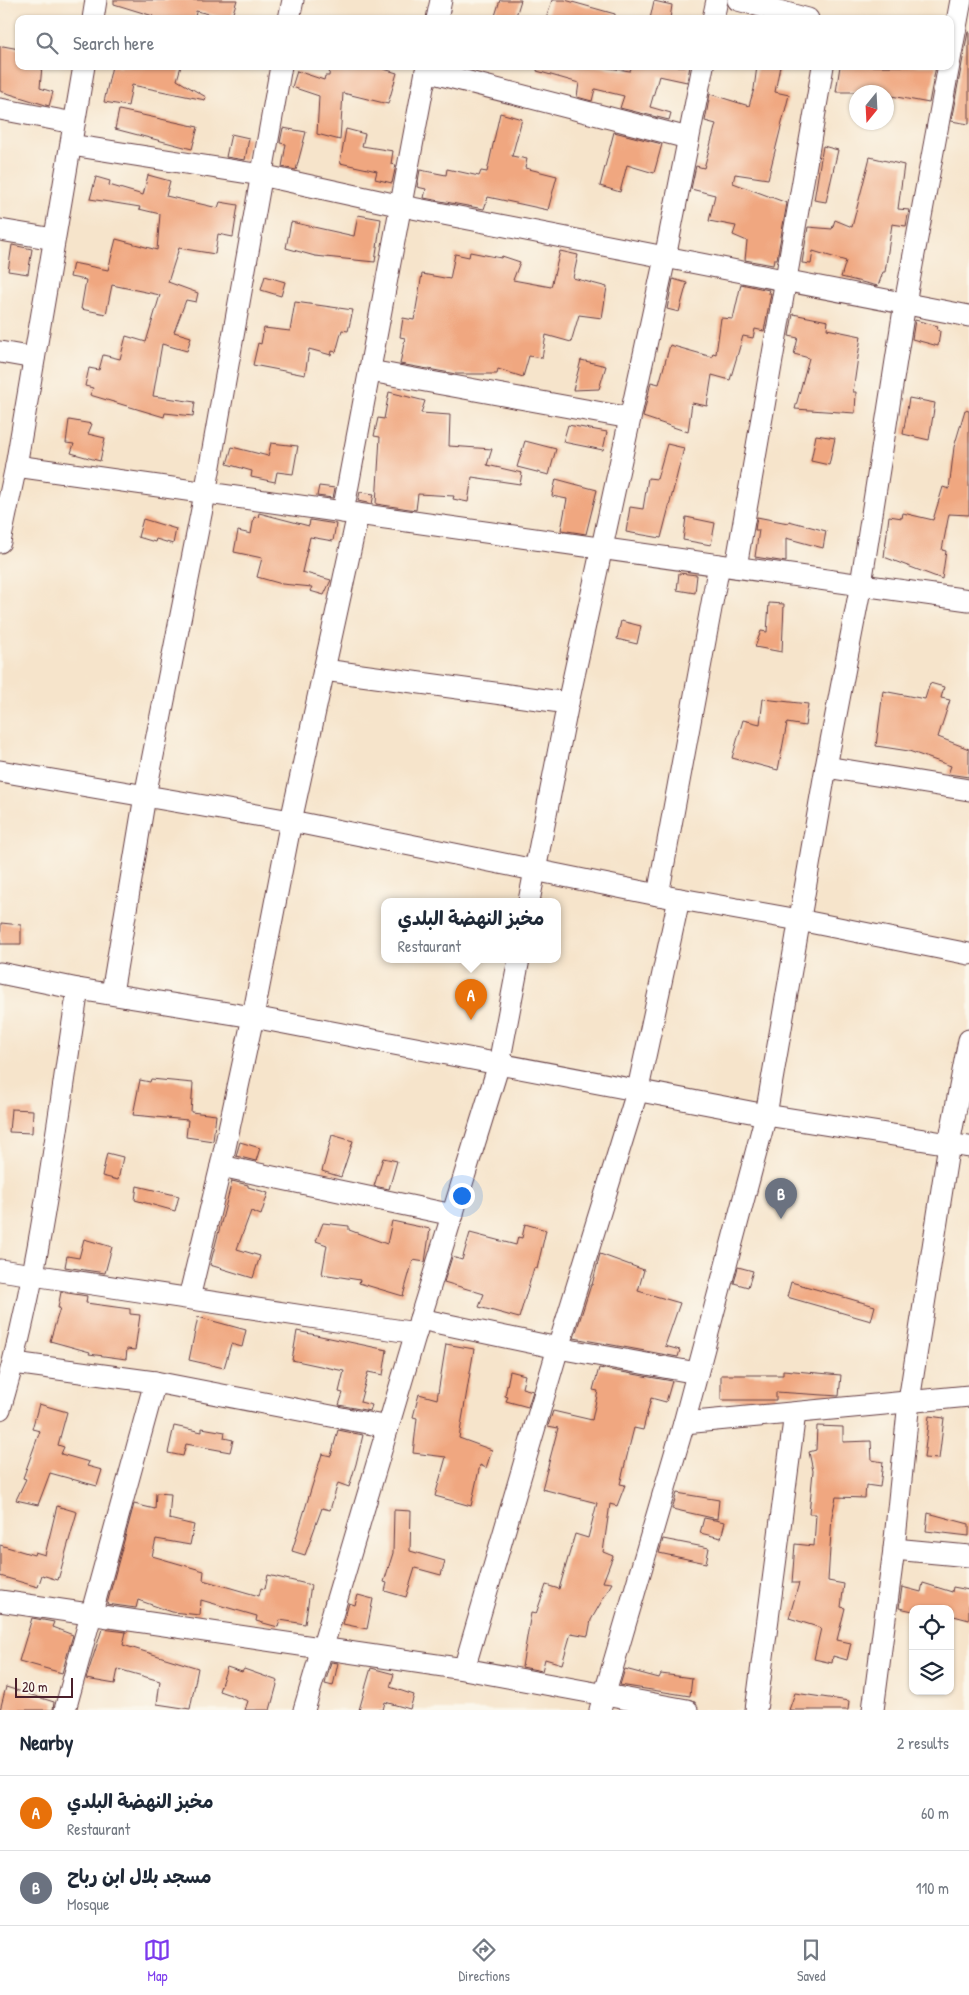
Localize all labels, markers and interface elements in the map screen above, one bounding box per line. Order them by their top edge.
search box [15,15,954,70]
icon: search [33,29,61,57]
text: Search here [73,30,154,56]
north arrow [849,85,894,130]
popup [381,898,561,963]
text: مخبز النهضة البلدي [398,905,544,931]
text: Restaurant [398,935,461,957]
pin: A [455,979,487,1020]
pin: B [765,1178,797,1219]
your location [449,1183,475,1209]
map controls [909,1605,954,1695]
button: locate [909,1605,954,1650]
button: layers [909,1650,954,1695]
scale bar [15,1675,72,1698]
text: 20 m [22,1677,48,1696]
text: Nearby [20,1728,73,1757]
text: 2 results [897,1732,949,1754]
text: مخبز النهضة البلدي [67,1788,214,1814]
text: A [32,1802,40,1824]
text: 60 m [921,1802,949,1824]
text: Restaurant [67,1818,130,1840]
text: مسجد بلال ابن رباح [67,1863,212,1889]
text: B [32,1877,40,1899]
text: 110 m [916,1877,949,1899]
text: Mosque [67,1893,109,1915]
tab: Map [143,1936,171,1985]
tab: Directions [458,1936,510,1985]
tab: Saved [797,1936,826,1985]

